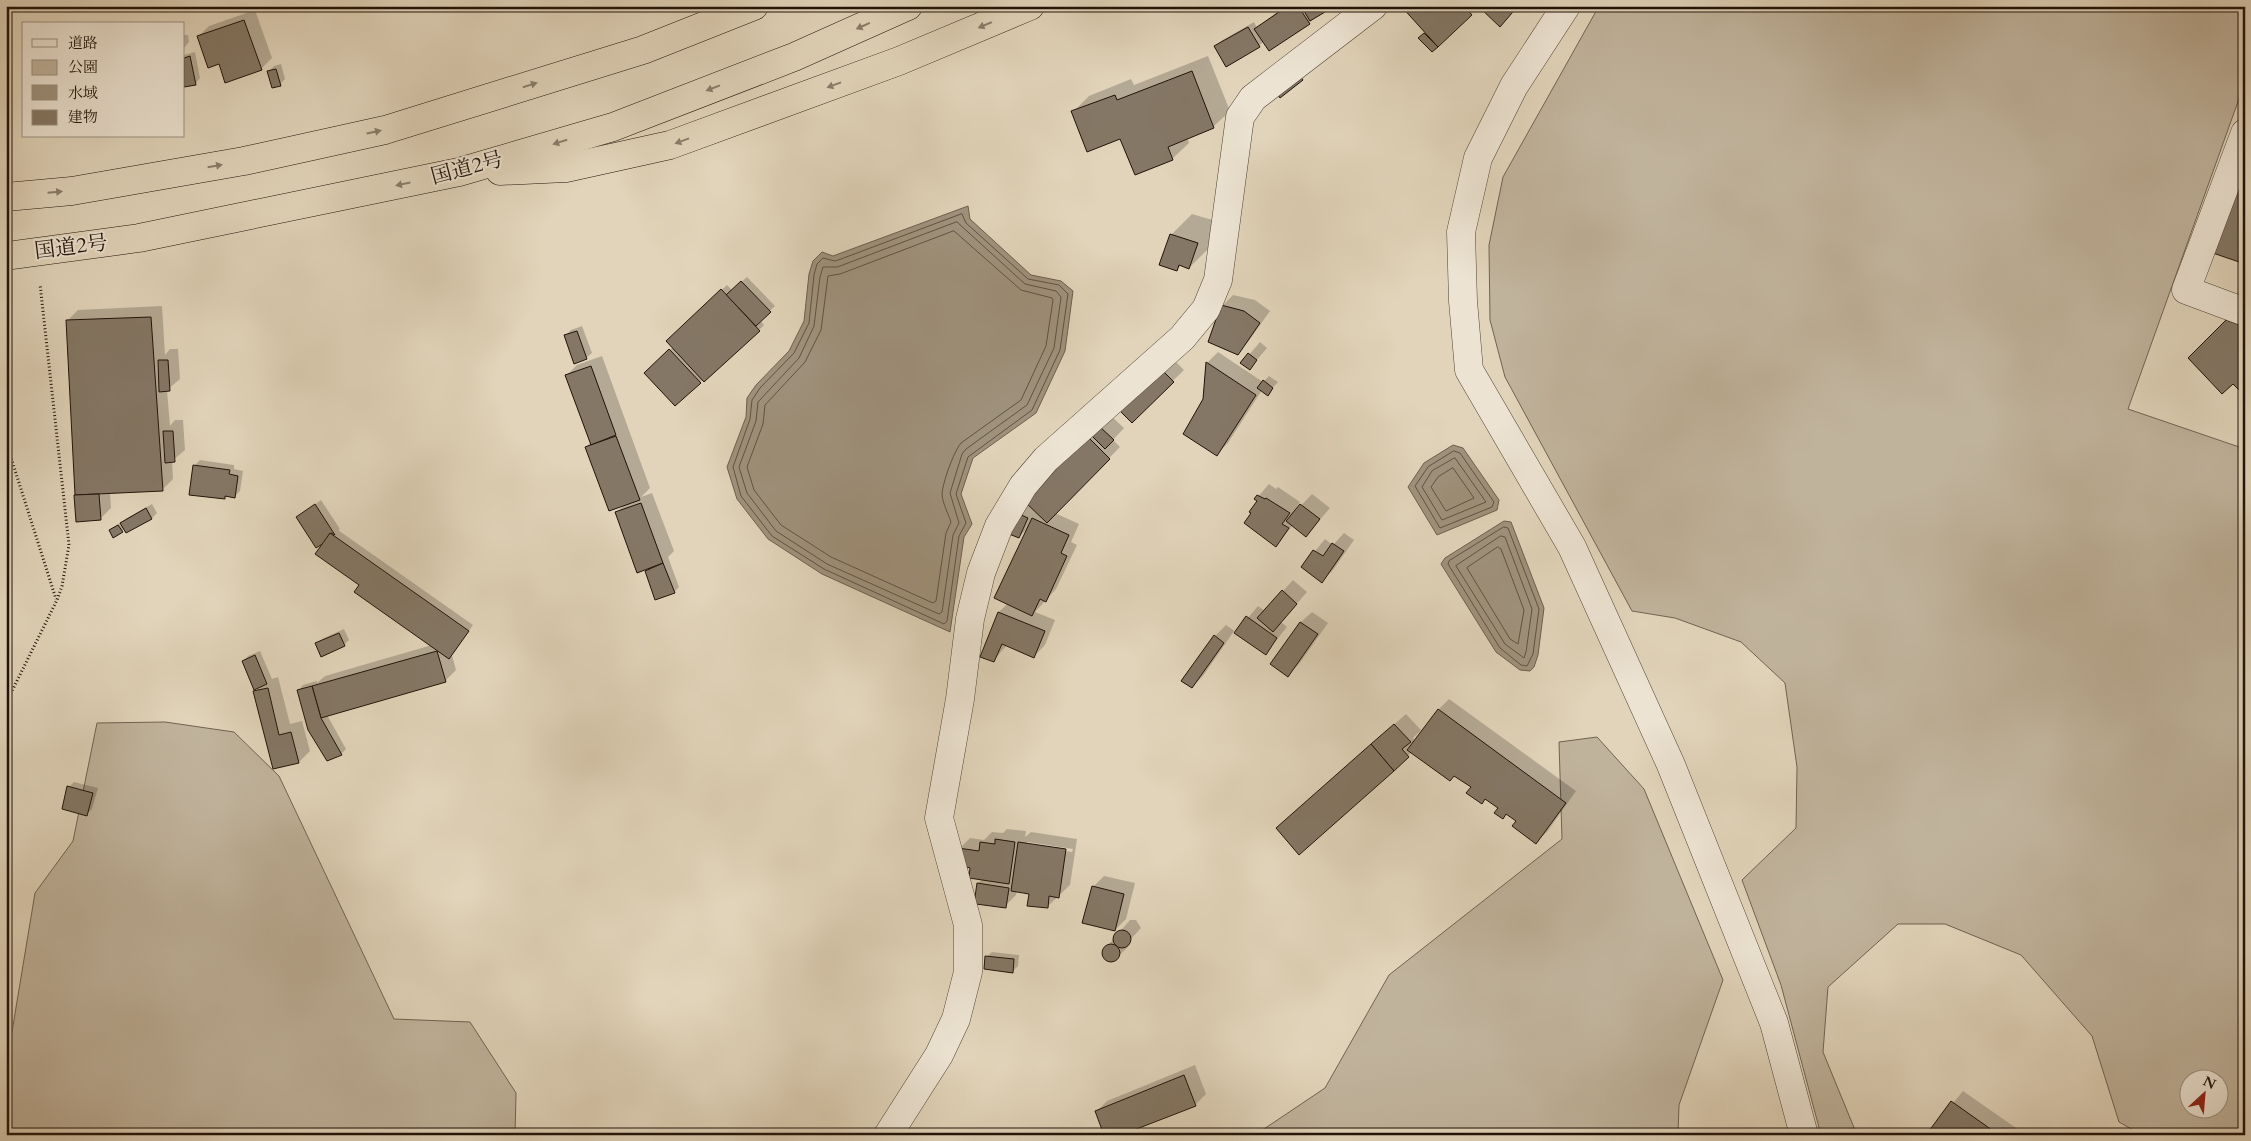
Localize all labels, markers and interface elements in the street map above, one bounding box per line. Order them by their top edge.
one-way arrow [977,21,992,29]
legend [22,22,185,138]
one-way arrow [856,23,870,31]
text: 道路 [68,33,98,53]
text: 公園 [68,57,98,77]
one-way arrow [522,81,537,89]
one-way arrow [826,81,841,89]
text: 水域 [68,83,98,103]
one-way arrow [705,84,720,92]
text: 建物 [68,107,98,127]
one-way arrow [366,128,382,136]
one-way arrow [674,137,689,145]
one-way arrow [552,139,567,147]
street label: 国道2号 [428,144,506,192]
one-way arrow [207,161,223,169]
one-way arrow [396,180,411,188]
one-way arrow [47,188,63,196]
street label: 国道2号 [33,228,109,266]
north arrow [2178,1068,2228,1118]
text: N [2200,1072,2219,1094]

